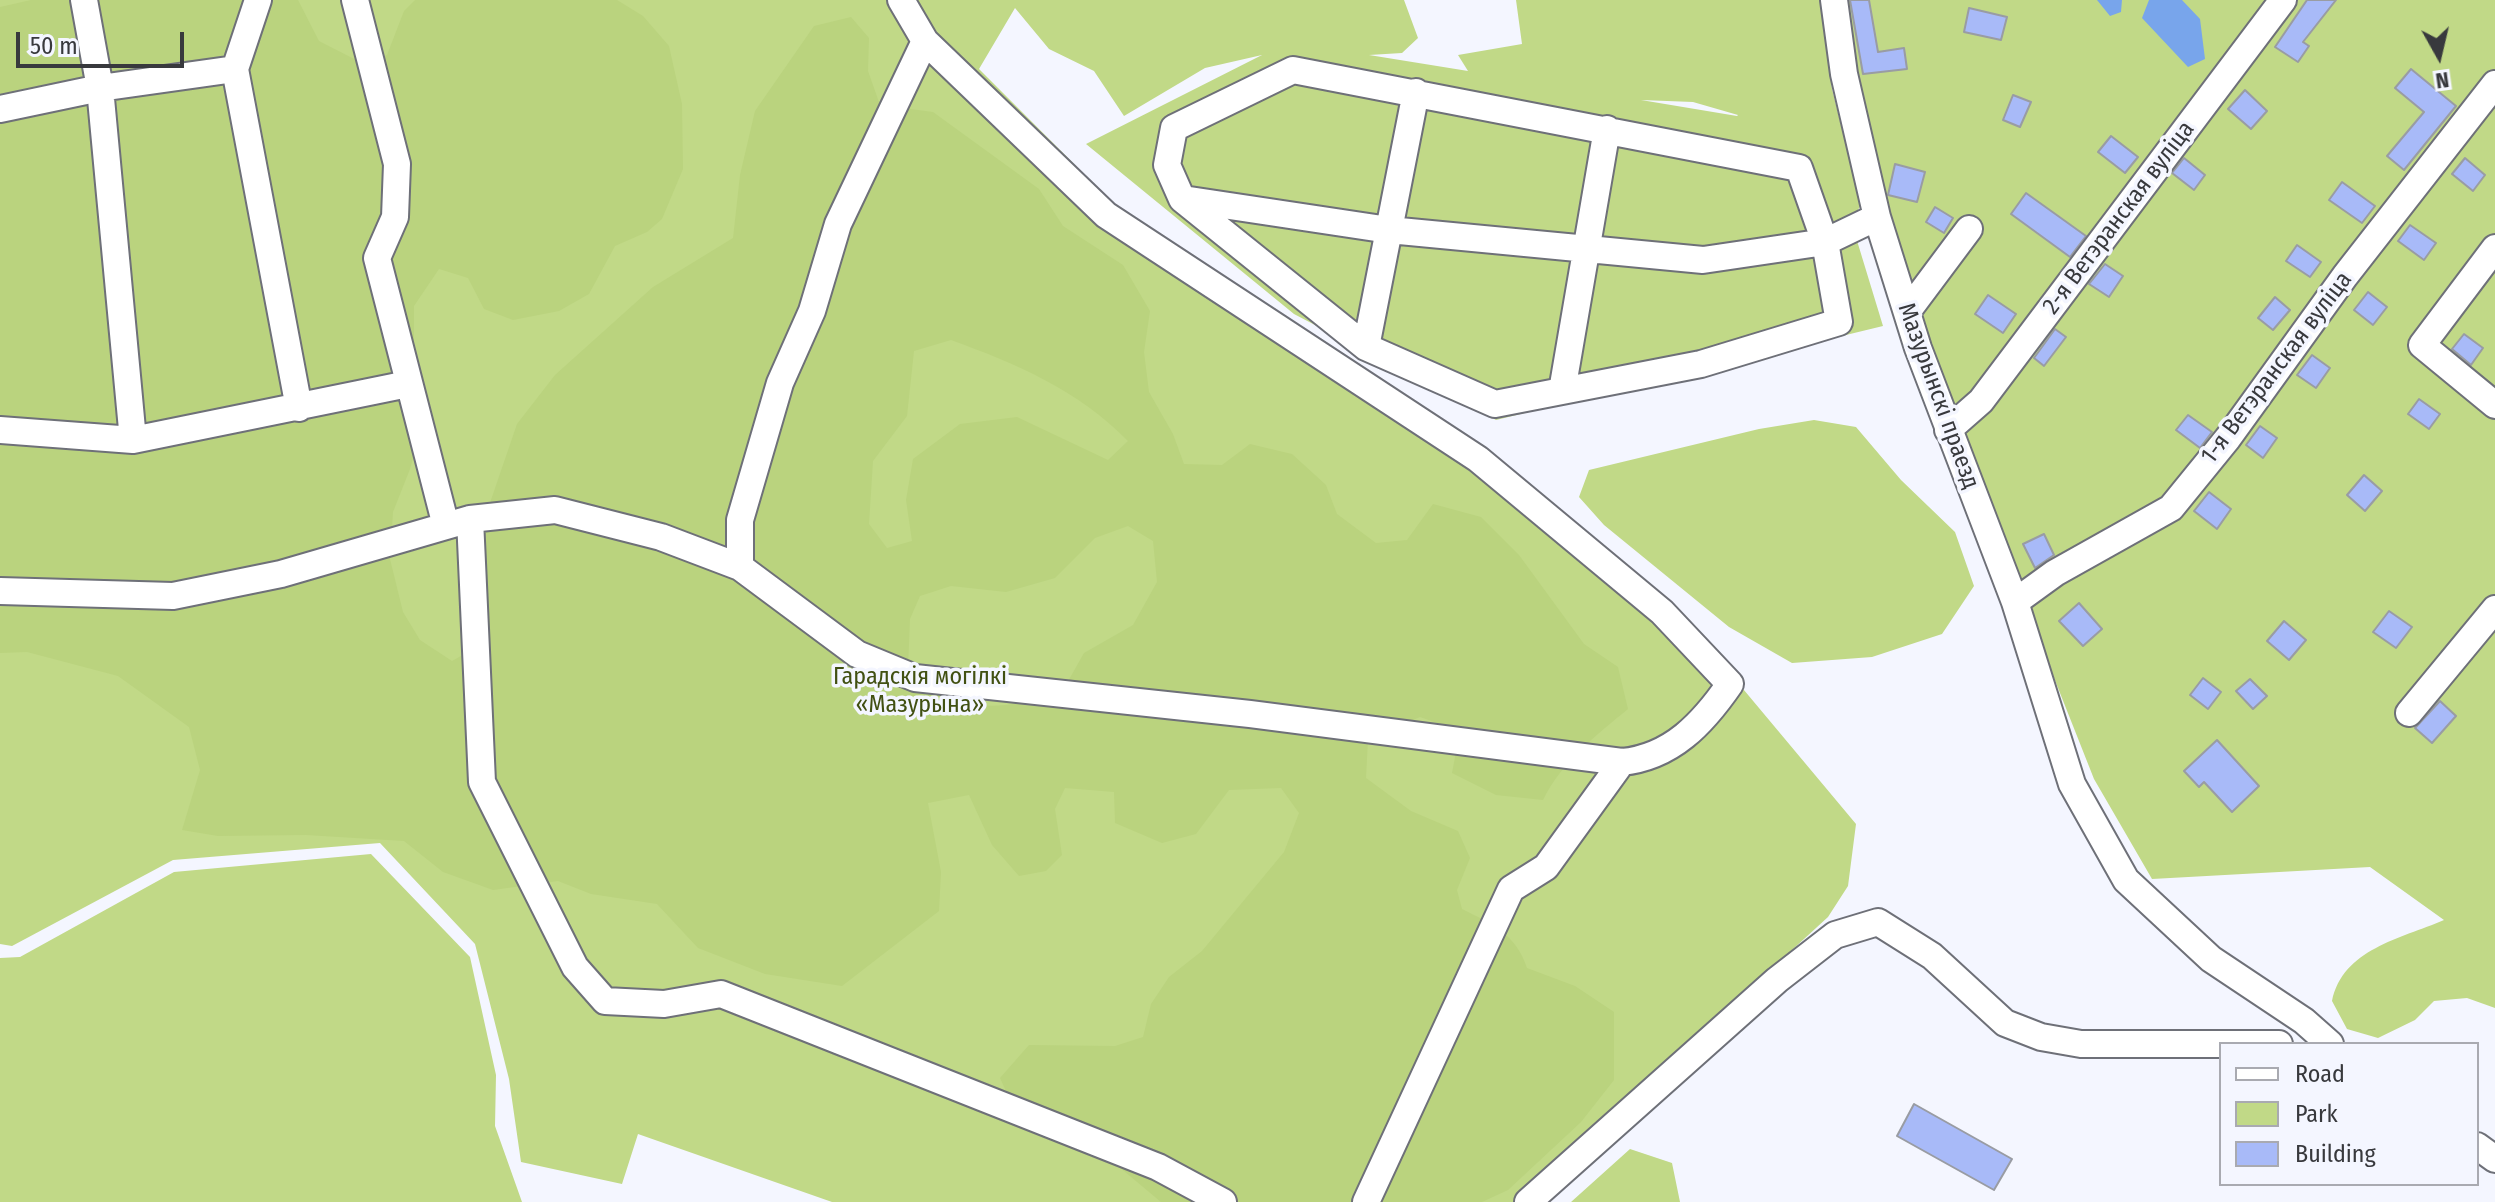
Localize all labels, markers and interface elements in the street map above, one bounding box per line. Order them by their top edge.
scale bar [20,16,188,66]
north arrow [2399,16,2479,96]
text: 50 m [30,32,78,60]
text: N [2434,66,2451,95]
street label: 2-я Ветэранская вуліца [2037,116,2201,320]
street label: 1-я Ветэранская вуліца [2195,266,2359,470]
street label: Мазурынскі праезд [1891,299,1985,493]
park label: Гарадскія могілкі «Мазурына» [833,663,1007,719]
legend [2219,1042,2479,1186]
text: Road [2295,1060,2345,1088]
text: Park [2295,1100,2338,1128]
text: Building [2295,1140,2376,1168]

